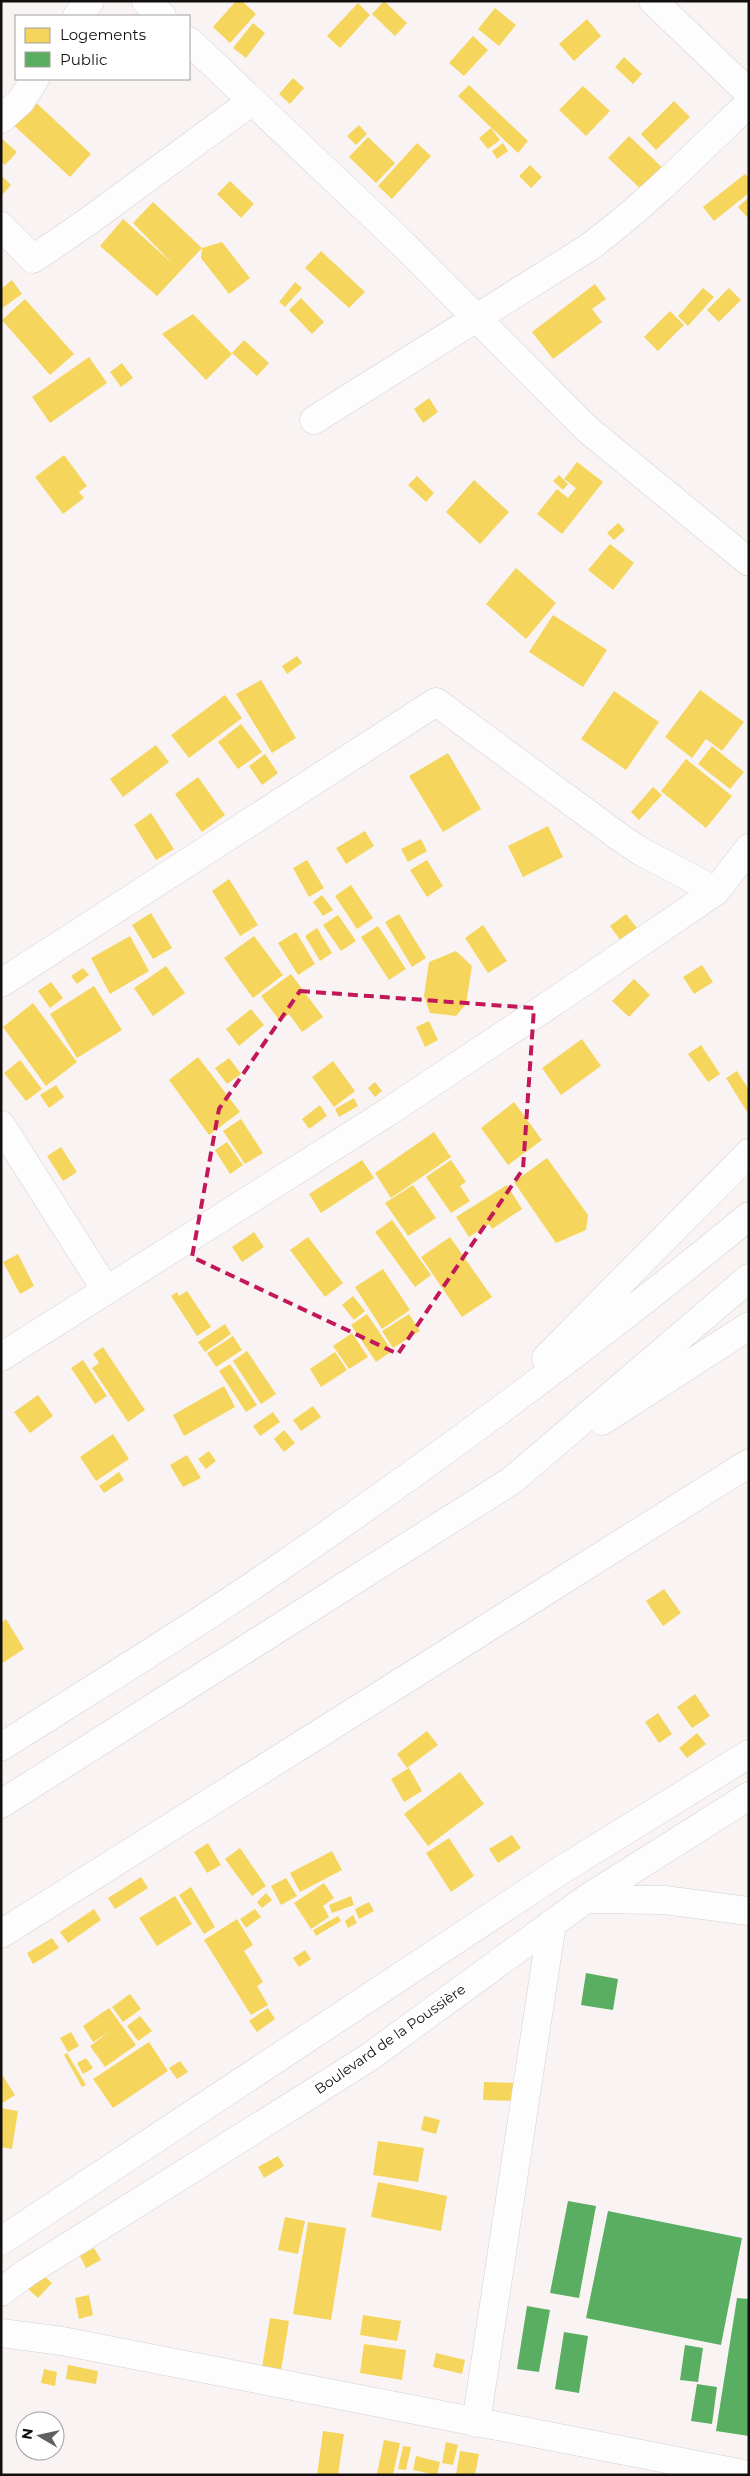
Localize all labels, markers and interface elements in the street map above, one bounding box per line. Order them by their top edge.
legend [15,15,190,80]
text: Logements [60,25,146,44]
text: Public [60,50,108,69]
street label: Boulevard de la Poussière [311,1980,469,2098]
north arrow [15,2411,65,2461]
text: N [17,2427,37,2441]

